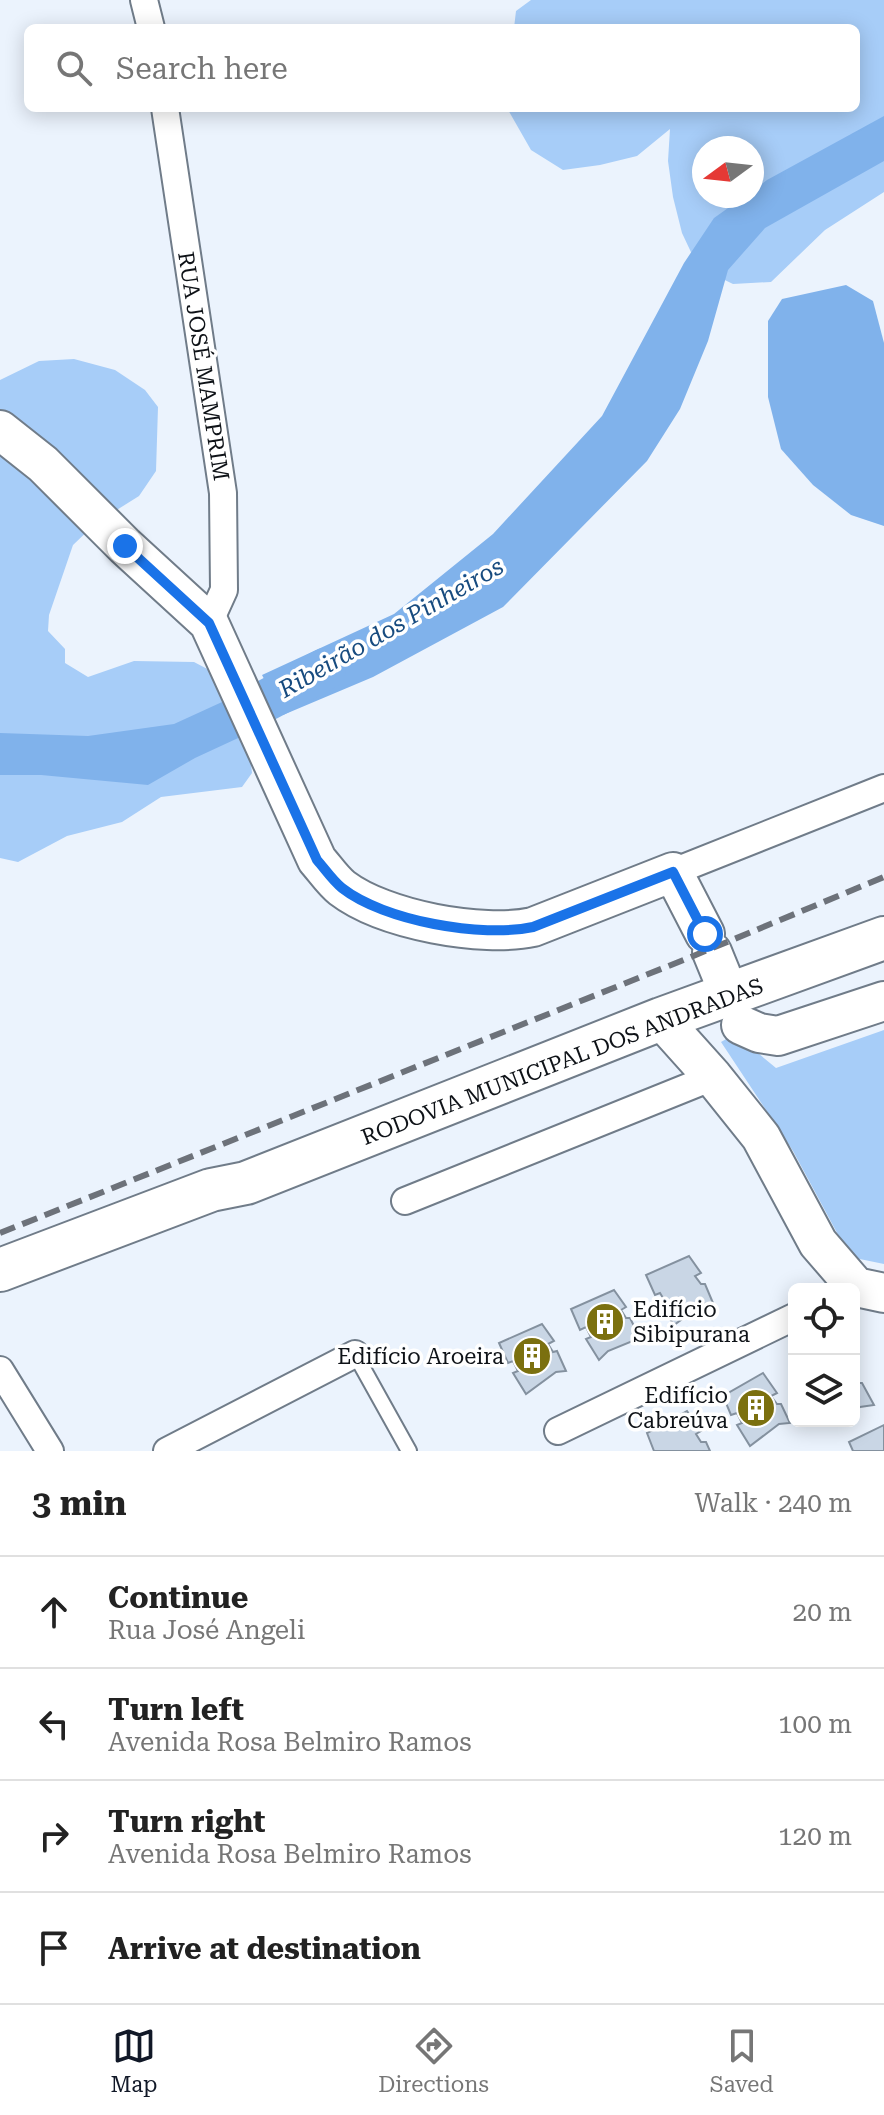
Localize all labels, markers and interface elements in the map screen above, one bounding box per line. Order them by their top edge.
search box [24,24,860,112]
icon: search [52,46,96,90]
text: Search here [116,51,288,86]
north arrow [692,136,764,208]
street label: RUA JOSÉ MAMPRIM [173,250,235,482]
route end [107,528,143,564]
water label: Ribeirão dos Pinheiros [273,552,508,704]
route start [687,916,723,952]
street label: RODOVIA MUNICIPAL DOS ANDRADAS [358,973,767,1150]
map controls [788,1283,860,1427]
button: locate [788,1283,860,1355]
place label: Edifício Sibipurana [633,1297,750,1347]
building icon: Edifício Sibipurana [584,1301,626,1343]
building icon: Edifício Aroeira [511,1335,553,1377]
place label: Edifício Aroeira [337,1344,504,1369]
button: layers [788,1355,860,1427]
place label: Edifício Cabreúva [627,1383,728,1433]
building icon: Edifício Cabreúva [735,1387,777,1429]
text: 3 min [32,1483,127,1523]
text: Walk · 240 m [694,1488,852,1518]
text: Continue [108,1580,248,1615]
icon: ahead [32,1590,76,1634]
text: 20 m [793,1597,852,1627]
text: Rua José Angeli [108,1615,305,1645]
text: Turn left [108,1692,244,1727]
icon: left [32,1702,76,1746]
text: 100 m [778,1709,852,1739]
text: Avenida Rosa Belmiro Ramos [108,1727,472,1757]
text: Turn right [108,1804,265,1839]
icon: right [32,1814,76,1858]
text: 120 m [778,1821,852,1851]
text: Avenida Rosa Belmiro Ramos [108,1839,472,1869]
icon: arrive [32,1926,76,1970]
text: Arrive at destination [108,1931,421,1966]
tab: Map [110,2024,157,2097]
tab: Directions [378,2024,489,2097]
tab: Saved [710,2024,774,2097]

